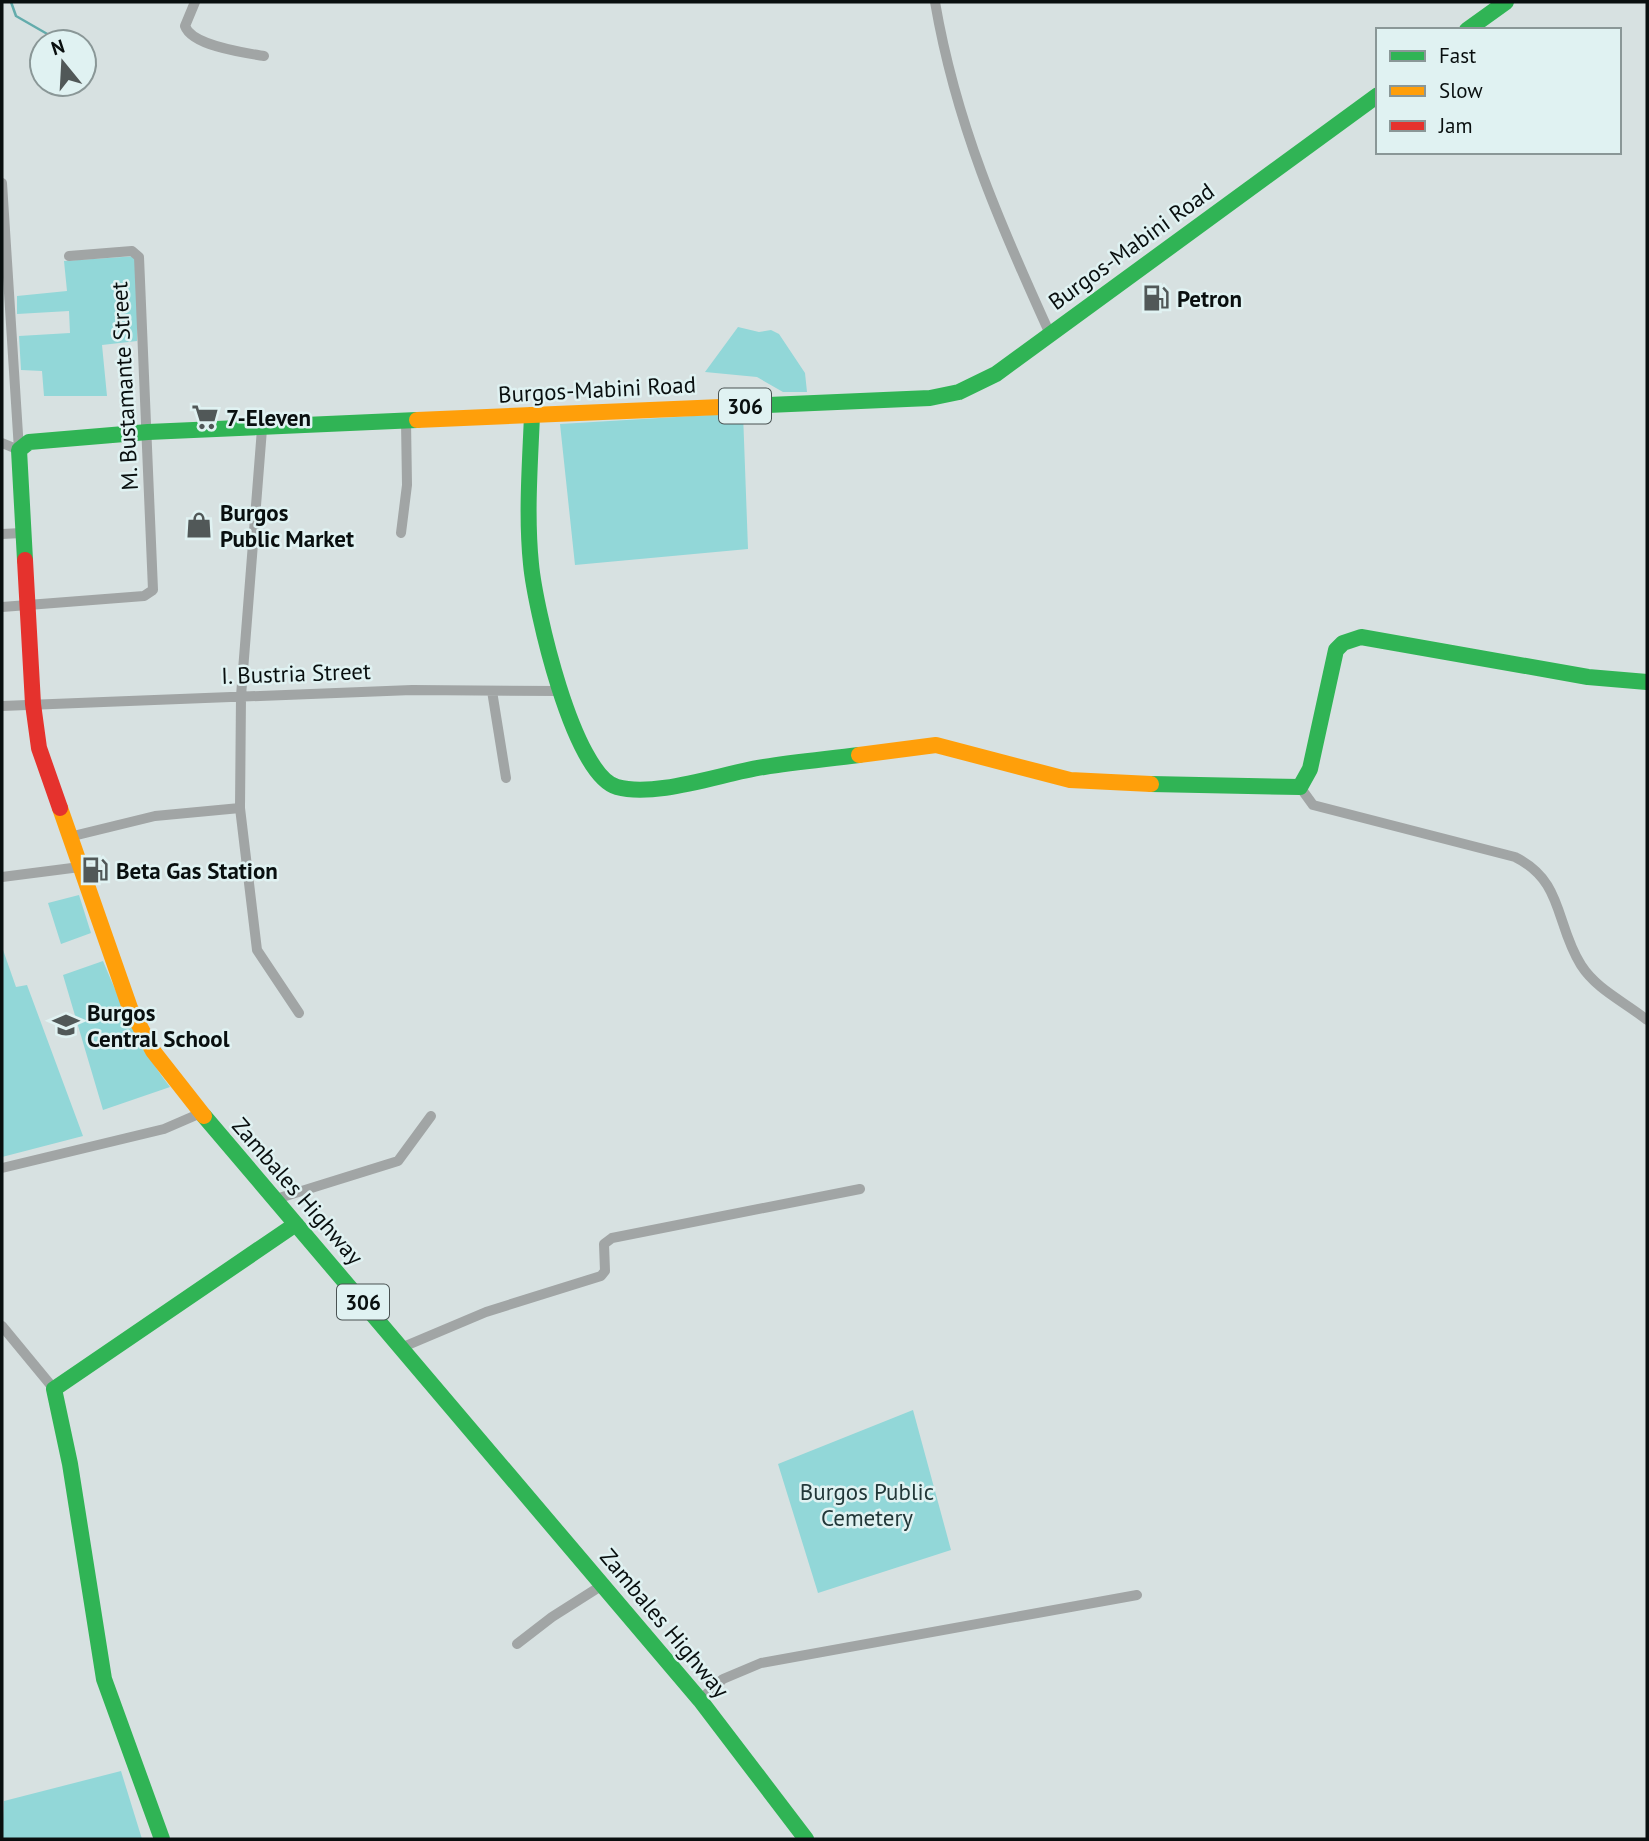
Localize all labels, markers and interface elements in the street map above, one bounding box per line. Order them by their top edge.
north arrow [28,28,98,98]
legend [1376,28,1621,154]
text: N [48,33,67,60]
text: Fast [1439,42,1476,69]
text: Slow [1439,77,1483,104]
text: Jam [1438,112,1473,139]
street label: Burgos-Mabini Road [1042,176,1220,316]
street label: M. Bustamante Street [104,281,144,491]
fuel station icon: Petron [1141,283,1171,313]
place label: Petron [1177,284,1242,313]
street label: Burgos-Mabini Road [497,369,697,409]
road number: 306 [719,388,771,424]
supermarket icon: 7-Eleven [190,402,220,432]
place label: 7-Eleven [226,403,311,432]
place label: Burgos Public Market [220,498,354,553]
shop icon: Burgos Public Market [184,510,214,540]
street label: I. Bustria Street [221,656,371,690]
fuel station icon: Beta Gas Station [80,855,110,885]
place label: Beta Gas Station [116,856,278,885]
place label: Burgos Central School [87,998,230,1053]
school or university icon: Burgos Central School [51,1010,81,1040]
street label: Zambales Highway [226,1111,370,1271]
road number: 306 [337,1284,389,1320]
park label: Burgos Public Cemetery [800,1477,934,1532]
street label: Zambales Highway [594,1543,736,1704]

